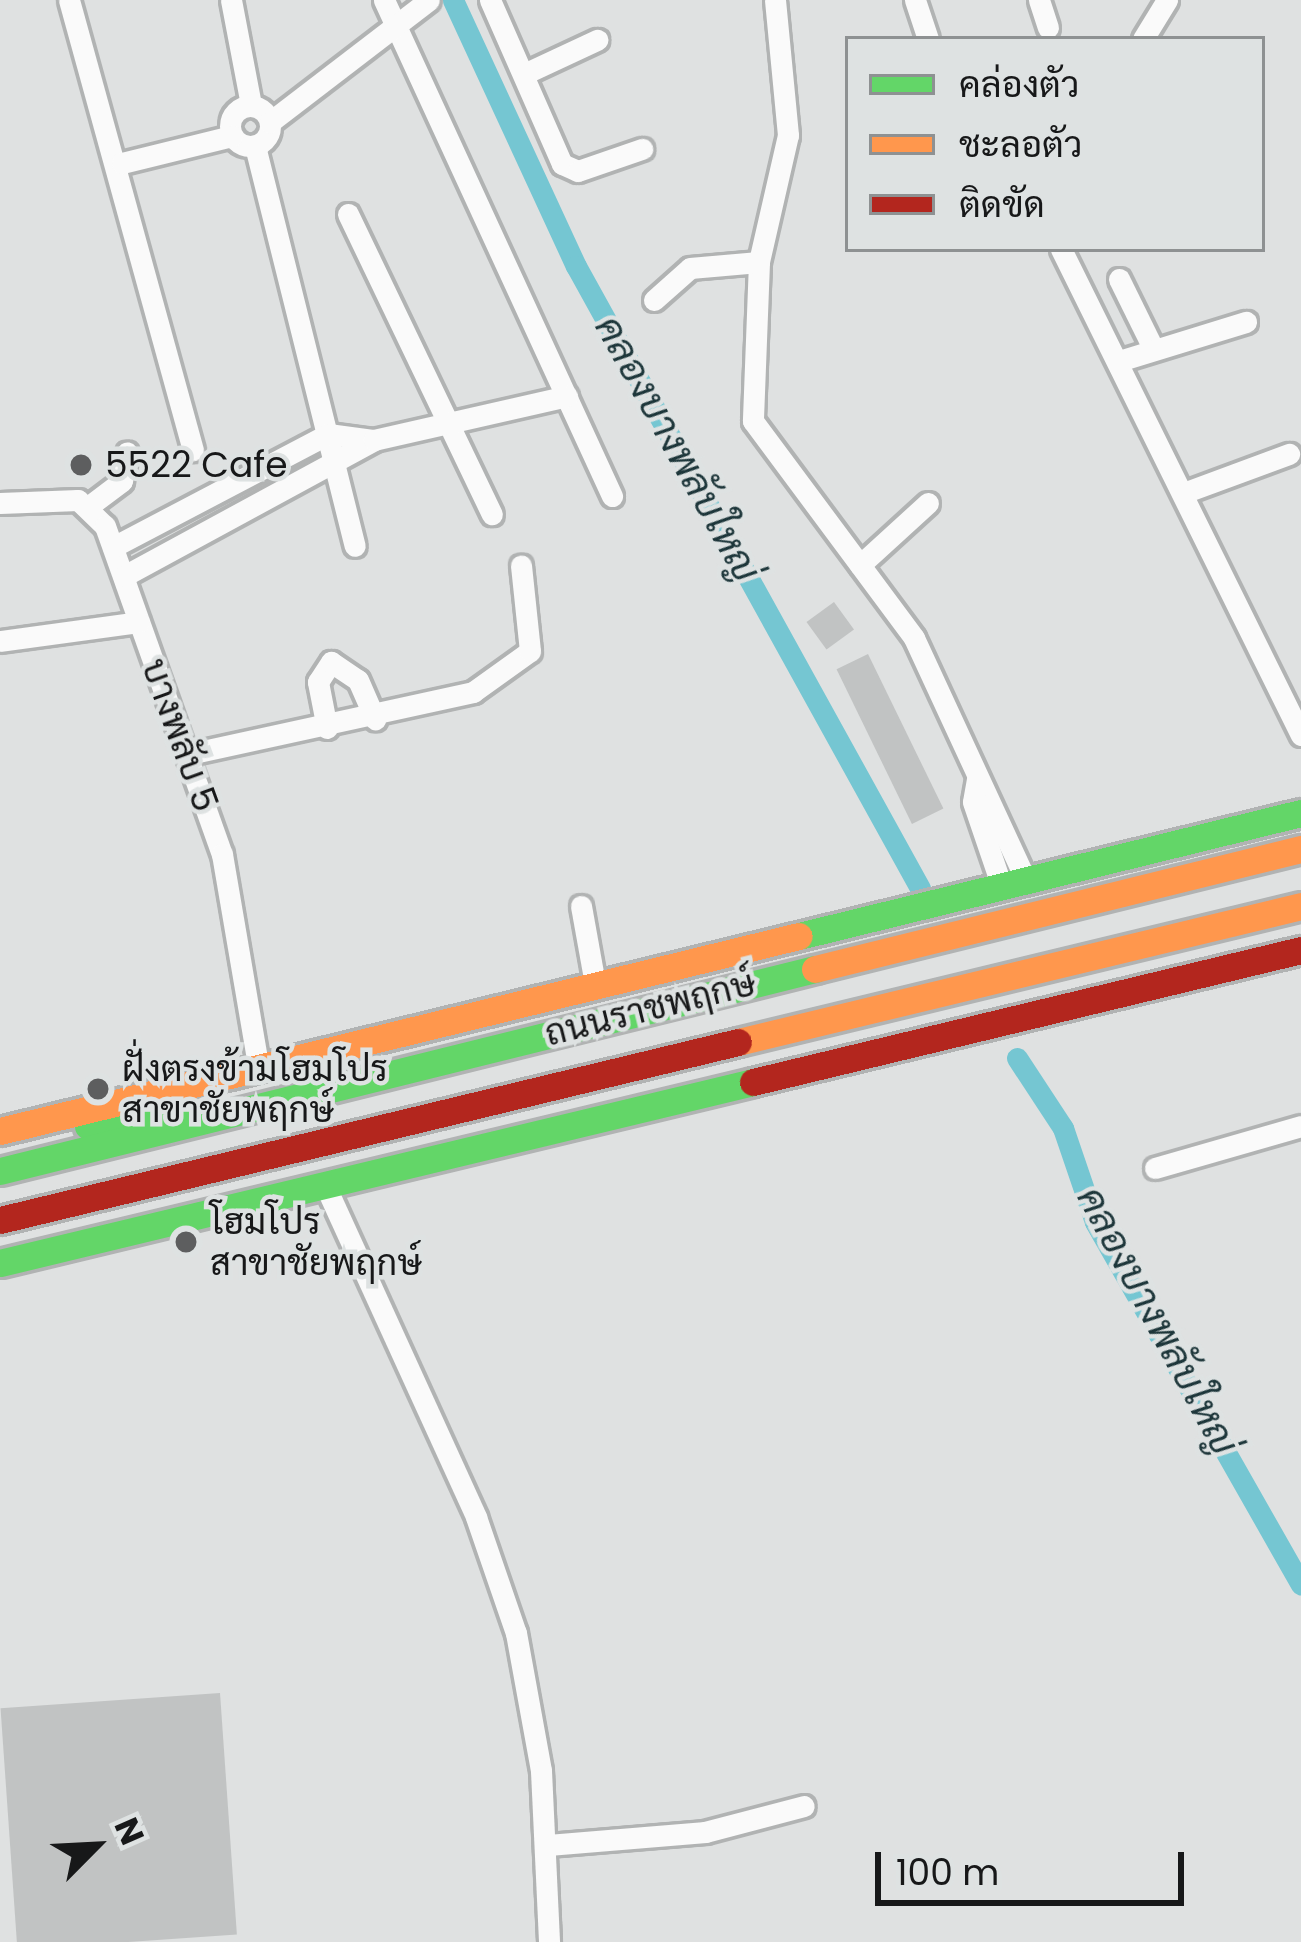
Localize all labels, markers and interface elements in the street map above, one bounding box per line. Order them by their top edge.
legend [845,36,1265,252]
text: คล่องตัว [959,59,1079,110]
text: ชะลอตัว [959,119,1082,170]
text: ติดขัด [959,179,1045,230]
water label: คลองบางพลับใหญ่ [585,308,769,590]
place label: 5522 Cafe [105,443,288,487]
marker: 5522 Cafe [68,452,94,478]
street label: บางพลับ 5 [132,653,228,817]
street label: ถนนราชพฤกษ์ [540,961,760,1055]
place label: ฝั่งตรงข้ามโฮมโปร สาขาชัยพฤกษ์ [122,1046,388,1131]
marker: ฝั่งตรงข้ามโฮมโปร สาขาชัยพฤกษ์ [85,1076,111,1102]
water label: คลองบางพลับใหญ่ [1067,1179,1247,1463]
place label: โฮมโปร สาขาชัยพฤกษ์ [210,1199,422,1284]
marker: โฮมโปร สาขาชัยพฤกษ์ [173,1229,199,1255]
north arrow [36,1786,156,1906]
text: N [103,1810,156,1852]
scale bar [881,1828,1190,1902]
text: 100 m [896,1847,999,1898]

